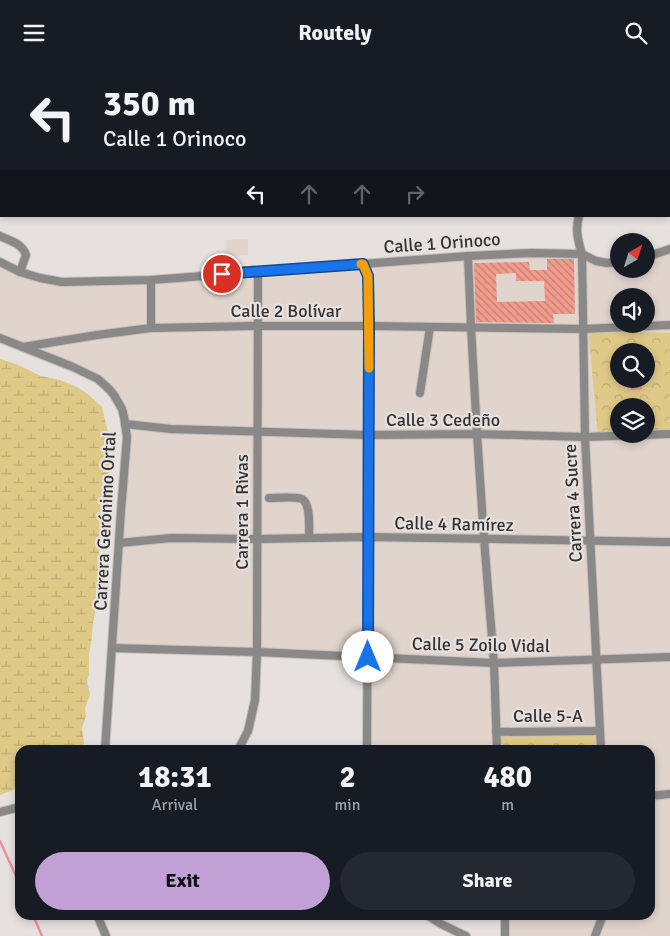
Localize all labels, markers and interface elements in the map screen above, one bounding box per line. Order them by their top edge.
icon: menu [20,19,48,47]
text: Routely [298,19,372,46]
icon: search [622,19,650,47]
text: 350 m [103,82,196,125]
icon: left [20,85,85,150]
text: Calle 1 Orinoco [103,125,246,152]
icon: left [242,180,270,208]
icon: ahead [295,180,323,208]
icon: ahead [348,180,376,208]
icon: right [401,180,429,208]
street label: Calle 1 Orinoco [383,228,501,258]
north arrow [610,233,655,277]
map controls [610,233,655,443]
pin [201,253,243,295]
icon: arrive [208,260,236,288]
button: sound [610,288,655,333]
street label: Calle 2 Bolívar [231,300,342,322]
button: search [610,343,655,388]
button: layers [610,398,655,443]
street label: Calle 3 Cedeño [386,409,500,431]
street label: Carrera Gerónimo Ortal [89,431,121,611]
street label: Carrera 4 Sucre [559,443,587,563]
street label: Carrera 1 Rivas [231,454,253,570]
street label: Calle 4 Ramírez [394,512,514,536]
position arrow [341,630,393,682]
street label: Calle 5 Zoilo Vidal [412,633,550,657]
street label: Calle 5-A [513,705,583,727]
text: 18:31 [138,759,212,796]
text: 2 [339,759,356,796]
text: 480 [483,759,532,796]
text: Arrival [152,795,198,815]
text: min [335,795,360,815]
text: m [501,795,514,815]
button: Exit [35,852,330,910]
button: Share [340,852,635,910]

